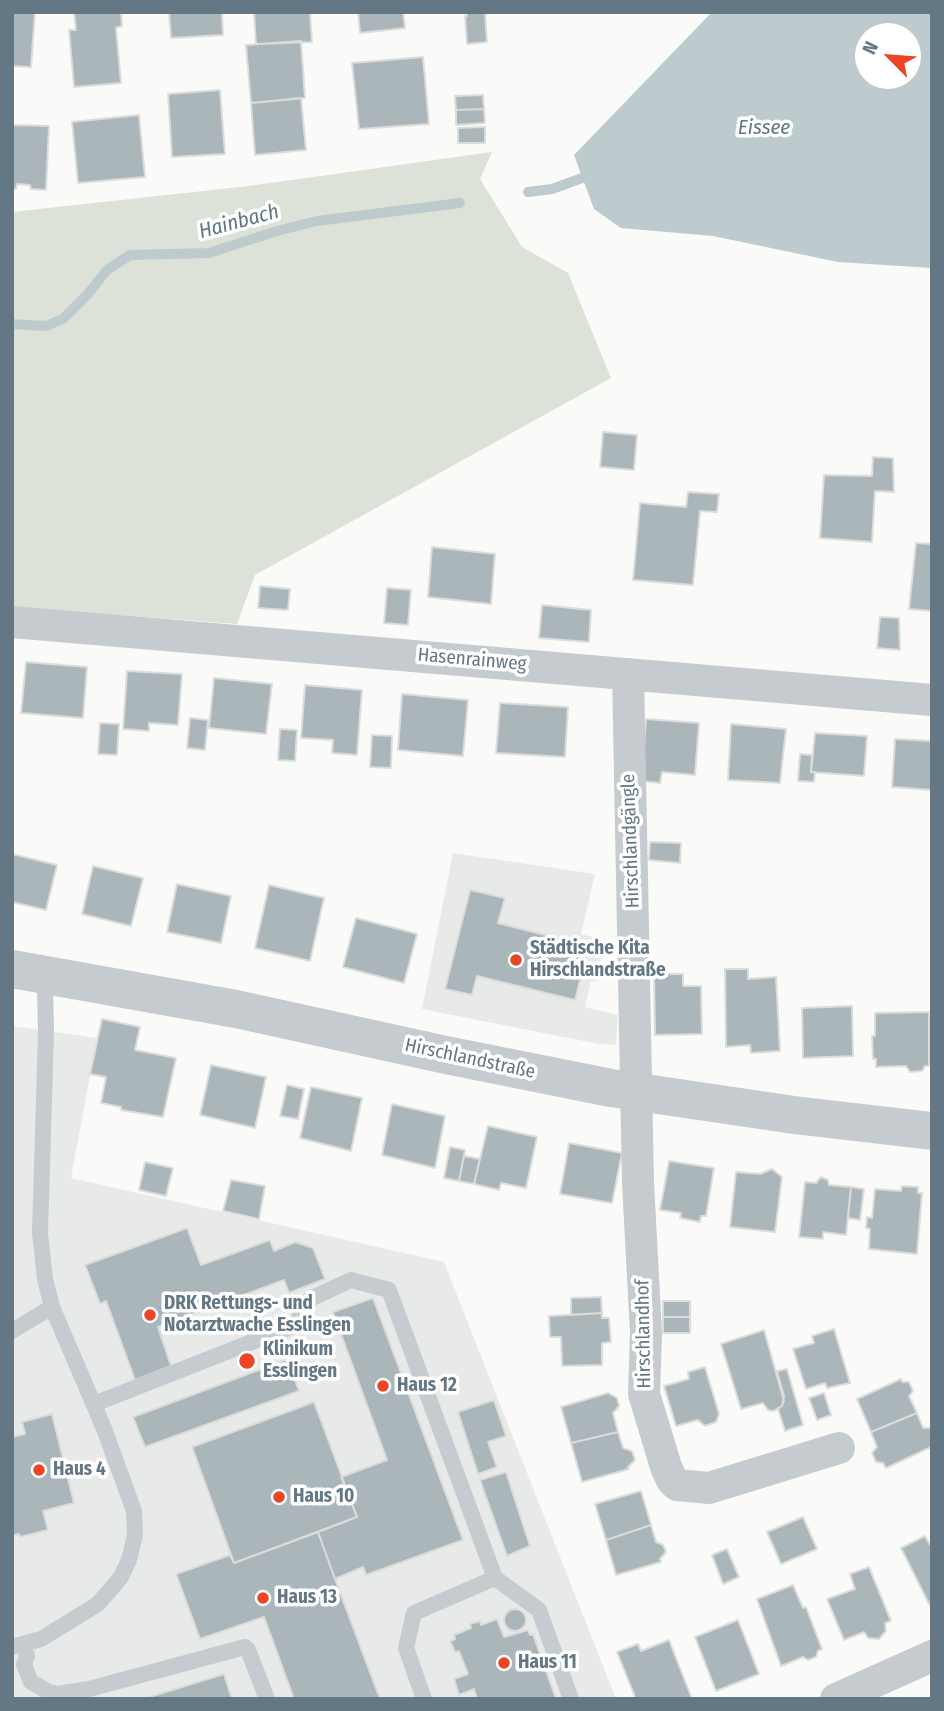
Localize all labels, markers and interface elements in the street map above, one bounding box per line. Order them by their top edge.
north arrow [853,21,923,91]
text: N [857,38,883,58]
water label: Eissee [738,115,790,141]
water label: Hainbach [196,199,282,245]
street label: Hasenrainweg [417,644,527,676]
street label: Hirschlandgängle [617,773,645,909]
place label: Städtische Kita Hirschlandstraße [530,938,666,982]
marker: Städtische Kita Hirschlandstraße [508,952,524,968]
street label: Hirschlandstraße [403,1034,537,1084]
street label: Hirschlandhof [632,1279,656,1389]
place label: DRK Rettungs- und Notarztwache Esslingen [164,1293,351,1337]
marker: DRK Rettungs- und Notarztwache Esslingen [142,1307,158,1323]
place label: Klinikum Esslingen [263,1339,337,1383]
marker: Klinikum Esslingen [237,1351,257,1371]
place label: Haus 12 [397,1375,457,1397]
marker: Haus 12 [375,1378,391,1394]
place label: Haus 4 [53,1459,106,1481]
marker: Haus 4 [31,1462,47,1478]
place label: Haus 10 [293,1486,354,1508]
marker: Haus 10 [271,1489,287,1505]
place label: Haus 13 [277,1587,337,1609]
marker: Haus 13 [255,1590,271,1606]
place label: Haus 11 [518,1652,577,1674]
marker: Haus 11 [496,1655,512,1671]

